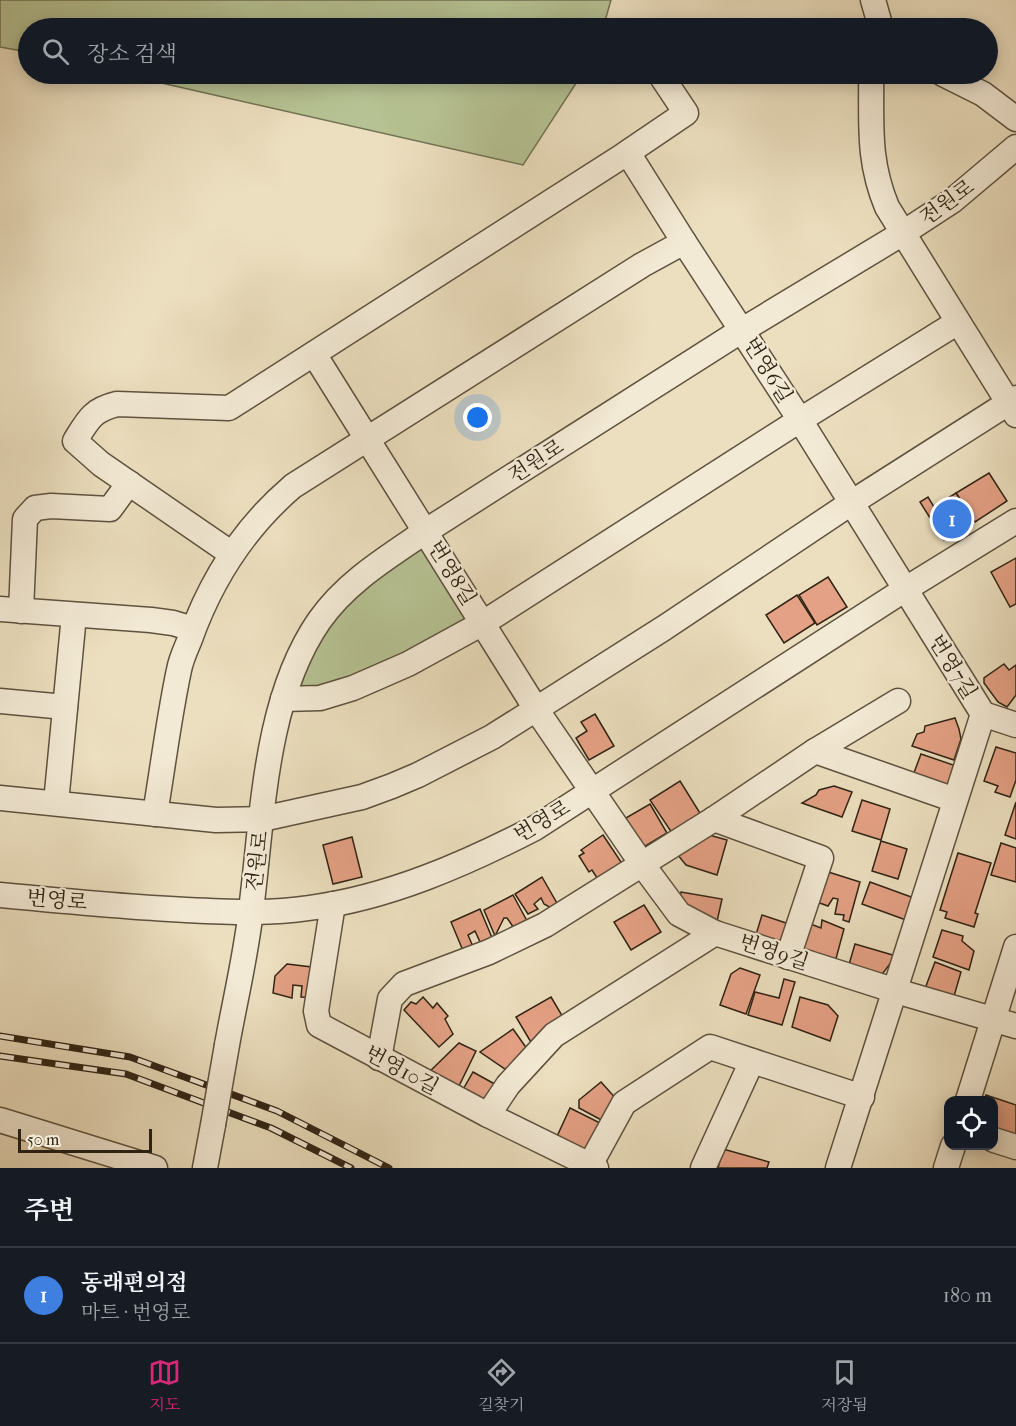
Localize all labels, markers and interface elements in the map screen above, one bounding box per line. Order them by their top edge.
search box [18,18,998,84]
icon: search [39,35,72,68]
text: 장소 검색 [87,41,177,67]
street label: 전원로 [915,174,979,230]
street label: 번영6길 [739,333,797,407]
your location [463,403,492,432]
street label: 전원로 [504,434,568,488]
pin: 1 [932,496,972,542]
street label: 번영8길 [423,536,481,610]
street label: 번영7길 [924,631,982,703]
street label: 번영로 [510,795,574,847]
street label: 전원로 [241,829,273,893]
street label: 번영로 [26,885,88,915]
street label: 번영9길 [736,929,812,975]
street label: 번영10길 [361,1041,443,1099]
map controls [944,1096,998,1150]
button: locate [944,1096,998,1150]
scale bar [18,1126,152,1154]
text: 50 m [27,1130,59,1149]
text: 주변 [24,1195,74,1226]
text: 동래편의점 [81,1270,187,1296]
text: 1 [40,1284,47,1307]
text: 180 m [943,1284,992,1307]
text: 마트 · 번영로 [81,1301,190,1324]
tab: 지도 [148,1356,181,1415]
tab: 길찾기 [478,1356,525,1415]
tab: 저장됨 [821,1356,868,1415]

